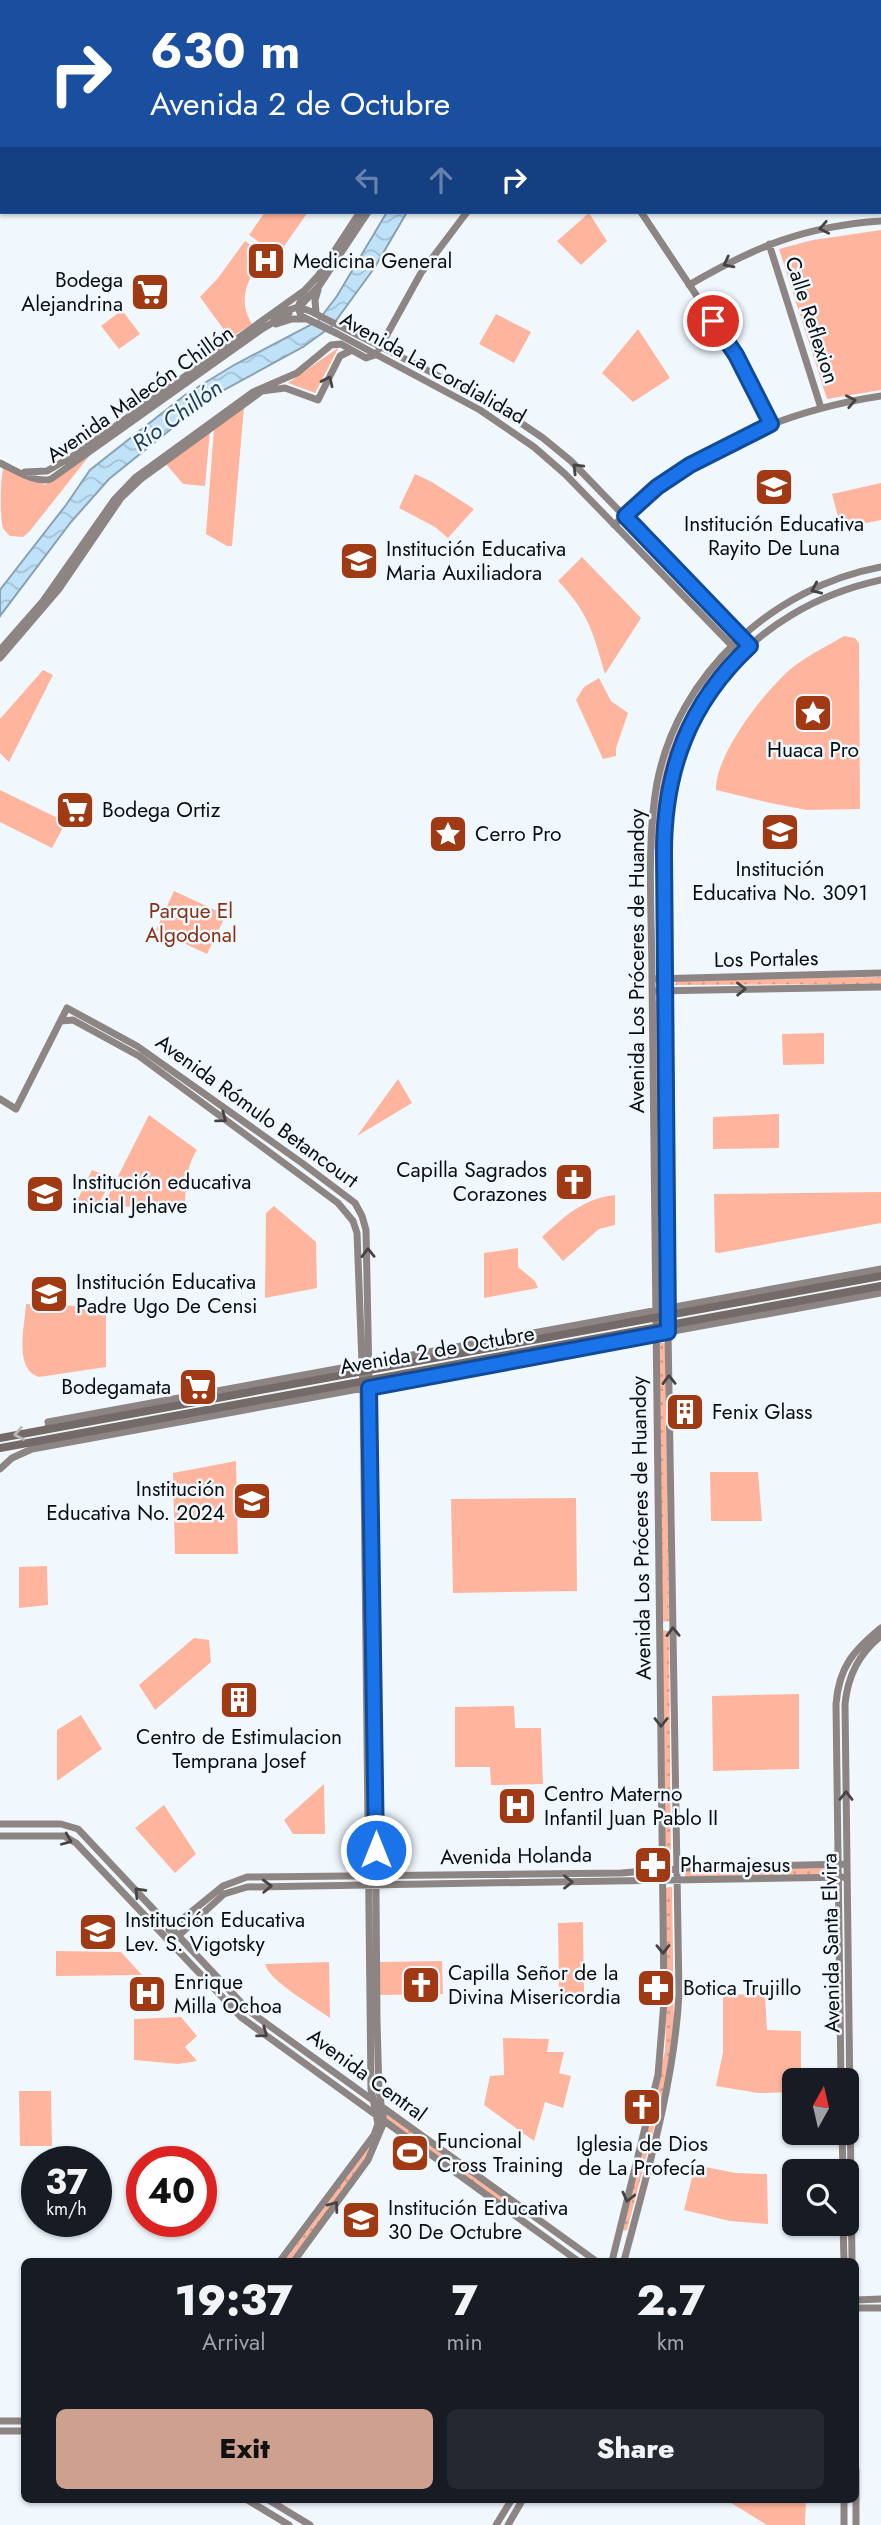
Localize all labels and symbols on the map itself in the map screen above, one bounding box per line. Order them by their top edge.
one-way arrow [818,220,830,235]
hospital icon: Medicina General [245,240,287,282]
place label: Medicina General [293,246,452,276]
street label: Calle Reflexion [777,253,847,387]
one-way arrow [723,254,736,268]
place label: Bodega Alejandrina [21,265,123,319]
supermarket icon: Bodega Alejandrina [129,271,171,313]
pin [683,291,743,351]
street label: Avenida La Cordialidad [335,304,531,432]
street label: Avenida Malecón Chillón [40,318,240,470]
water label: Río Chillón [125,371,229,459]
one-way arrow [320,376,334,389]
one-way arrow [845,395,857,410]
one-way arrow [572,463,585,476]
school or university icon: Institución Educativa Rayito De Luna [753,466,795,508]
place label: Institución Educativa Rayito De Luna [684,509,864,563]
place label: Institución Educativa Maria Auxiliadora [386,534,566,588]
school or university icon: Institución Educativa Maria Auxiliadora [338,540,380,582]
one-way arrow [811,580,823,594]
place icon: Huaca Pro [792,692,834,734]
place label: Huaca Pro [767,735,859,765]
supermarket icon: Bodega Ortiz [54,789,96,831]
place label: Bodega Ortiz [102,795,221,825]
street label: Avenida Los Próceres de Huandoy [622,808,652,1113]
school or university icon: Institución Educativa No. 3091 [759,811,801,853]
place icon: Cerro Pro [427,813,469,855]
place label: Cerro Pro [475,819,562,849]
place label: Institución Educativa No. 3091 [692,854,868,908]
park label: Parque El Algodonal [145,896,237,950]
street label: Los Portales [714,943,818,975]
one-way arrow [736,982,747,997]
street label: Avenida Rómulo Betancourt [149,1027,365,1195]
one-way arrow [214,1109,227,1122]
place label: Capilla Sagrados Corazones [396,1155,547,1209]
church icon: Capilla Sagrados Corazones [553,1161,595,1203]
place label: Institución educativa inicial Jehave [72,1167,251,1221]
school or university icon: Institución educativa inicial Jehave [24,1173,66,1215]
one-way arrow [360,1247,376,1258]
place label: Institución Educativa Padre Ugo De Censi [76,1267,257,1321]
school or university icon: Institución Educativa Padre Ugo De Censi [28,1273,70,1315]
street label: Avenida 2 de Octubre [337,1318,537,1382]
supermarket icon: Bodegamata [177,1366,219,1408]
place label: Bodegamata [61,1372,171,1402]
one-way arrow [662,1374,677,1385]
street label: Avenida Los Próceres de Huandoy [623,1375,659,1680]
building icon: Fenix Glass [664,1391,706,1433]
place label: Fenix Glass [712,1397,812,1427]
one-way arrow [13,1426,25,1441]
place label: Institución Educativa No. 2024 [46,1474,225,1528]
school or university icon: Institución Educativa No. 2024 [231,1480,273,1522]
one-way arrow [666,1626,681,1637]
building icon: Centro de Estimulacion Temprana Josef [218,1679,260,1721]
one-way arrow [653,1717,669,1728]
place label: Centro de Estimulacion Temprana Josef [136,1722,342,1776]
place label: Centro Materno Infantil Juan Pablo II [544,1779,718,1833]
hospital icon: Centro Materno Infantil Juan Pablo II [496,1785,538,1827]
one-way arrow [838,1790,854,1801]
position arrow [339,1813,413,1887]
one-way arrow [60,1832,72,1846]
street label: Avenida Holanda [440,1840,592,1872]
pharmacy icon: Pharmajesus [632,1844,674,1886]
place label: Pharmajesus [680,1850,790,1880]
street label: Avenida Santa Elvira [814,1853,848,2033]
one-way arrow [564,1874,574,1890]
one-way arrow [262,1878,273,1893]
one-way arrow [134,1887,147,1900]
place label: Institución Educativa Lev. S. Vigotsky [125,1905,305,1959]
school or university icon: Institución Educativa Lev. S. Vigotsky [77,1911,119,1953]
one-way arrow [656,1944,671,1955]
place label: Capilla Señor de la Divina Misericordia [448,1958,621,2012]
church icon: Capilla Señor de la Divina Misericordia [400,1964,442,2006]
place label: Enrique Milla Ochoa [174,1967,282,2021]
pharmacy icon: Botica Trujillo [635,1967,677,2009]
hospital icon: Enrique Milla Ochoa [126,1973,168,2015]
place label: Botica Trujillo [683,1973,801,2003]
street label: Avenida Central [301,2021,433,2129]
one-way arrow [255,2025,267,2037]
north arrow [782,2068,859,2146]
church icon: Iglesia de Dios de La Profecía [621,2086,663,2128]
place label: Funcional Cross Training [437,2126,563,2180]
place label: Iglesia de Dios de La Profecía [576,2129,708,2183]
sports icon: Funcional Cross Training [389,2132,431,2174]
speed limit sign: 40 [126,2146,217,2237]
one-way arrow [622,2191,636,2203]
place label: Institución Educativa 30 De Octubre [388,2193,568,2247]
school or university icon: Institución Educativa 30 De Octubre [340,2199,382,2241]
one-way arrow [326,2201,339,2214]

